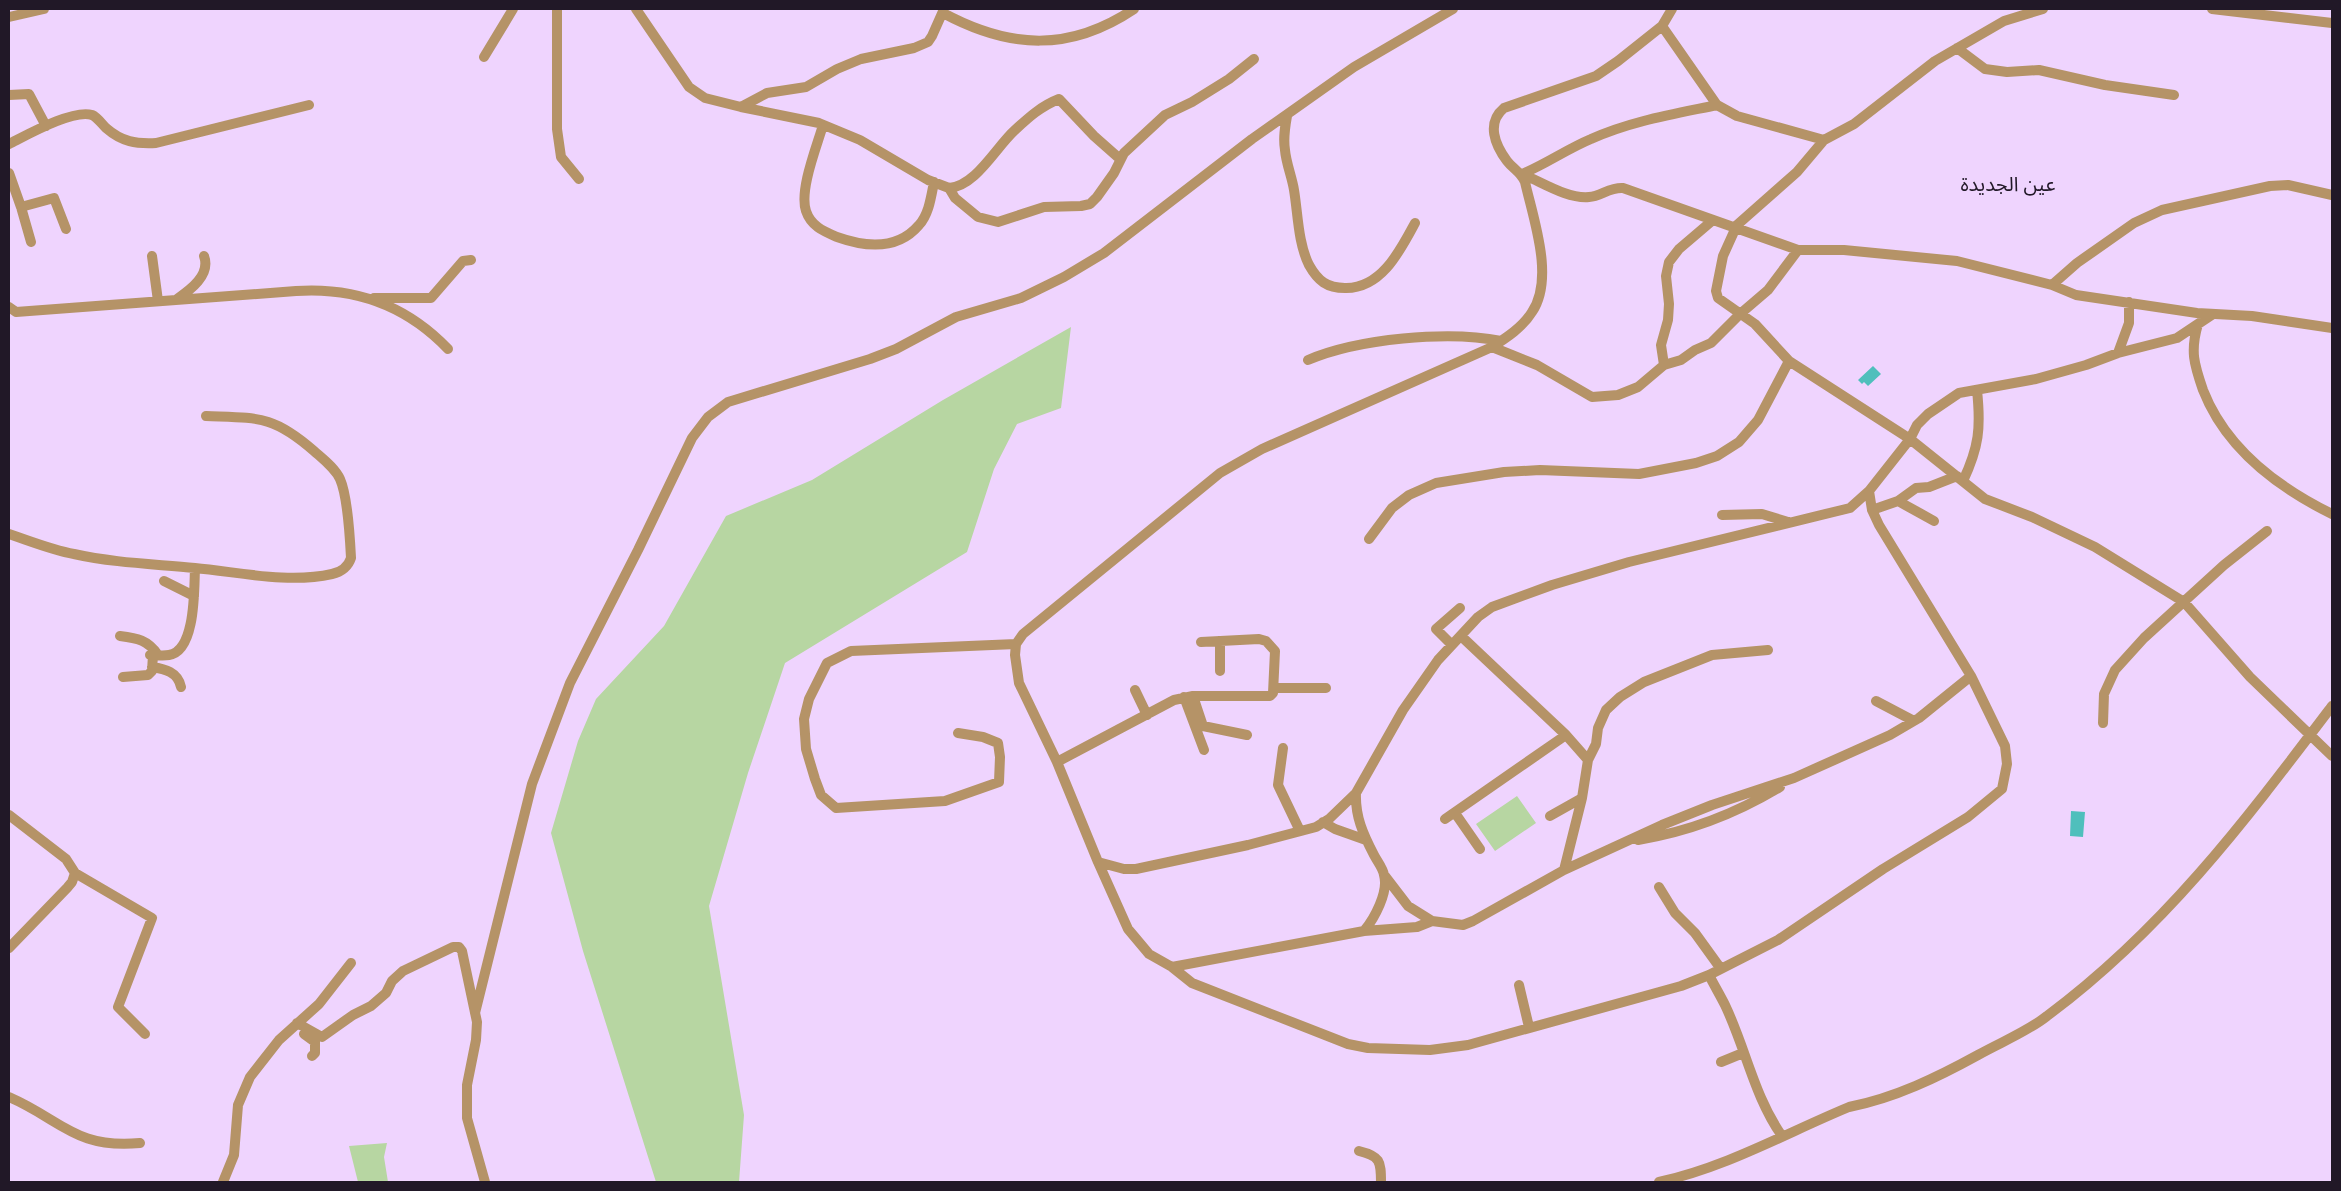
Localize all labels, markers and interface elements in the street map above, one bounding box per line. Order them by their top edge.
district label: عين الجديدة [1960,169,2056,196]

